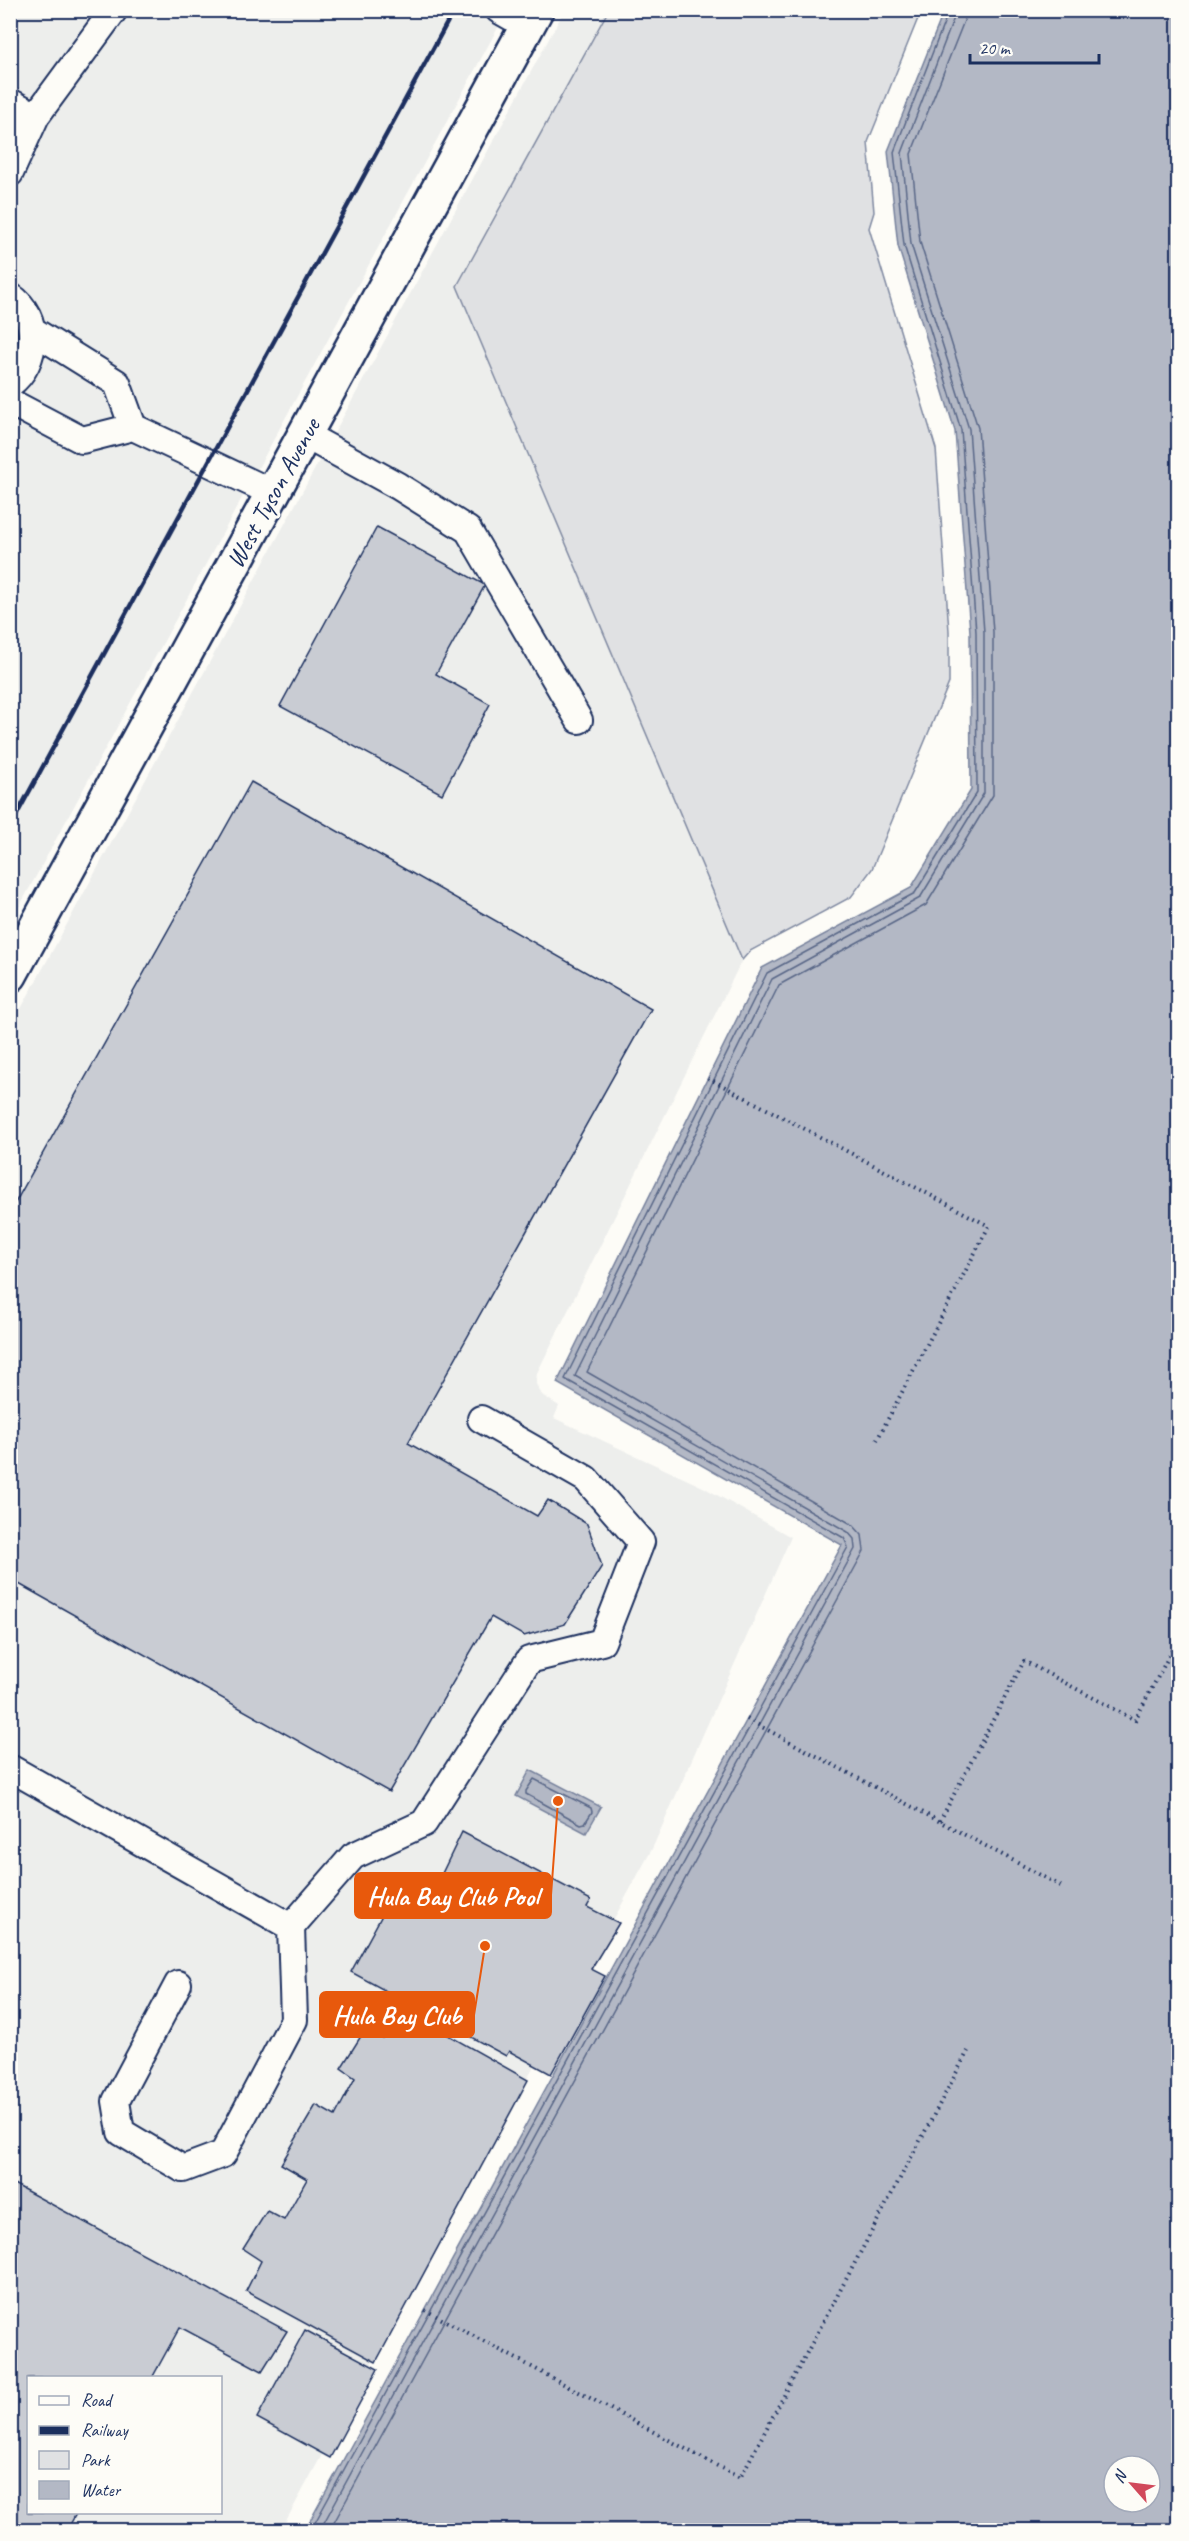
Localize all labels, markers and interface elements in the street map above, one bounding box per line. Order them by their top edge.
scale bar [970,27,1099,65]
text: 20 m [979,37,1012,59]
street label: West Tyson Avenue [218,410,329,574]
callout: Hula Bay Club Pool [355,1873,551,1918]
text: Hula Bay Club Pool [367,1879,544,1913]
callout: Hula Bay Club [320,1992,474,2037]
text: Hula Bay Club [332,1998,464,2032]
legend [27,2376,222,2514]
text: Road [81,2389,114,2411]
text: Railway [81,2419,129,2441]
text: Park [81,2449,111,2471]
north arrow [1102,2454,1162,2514]
text: N [1108,2466,1132,2486]
text: Water [81,2479,122,2501]

